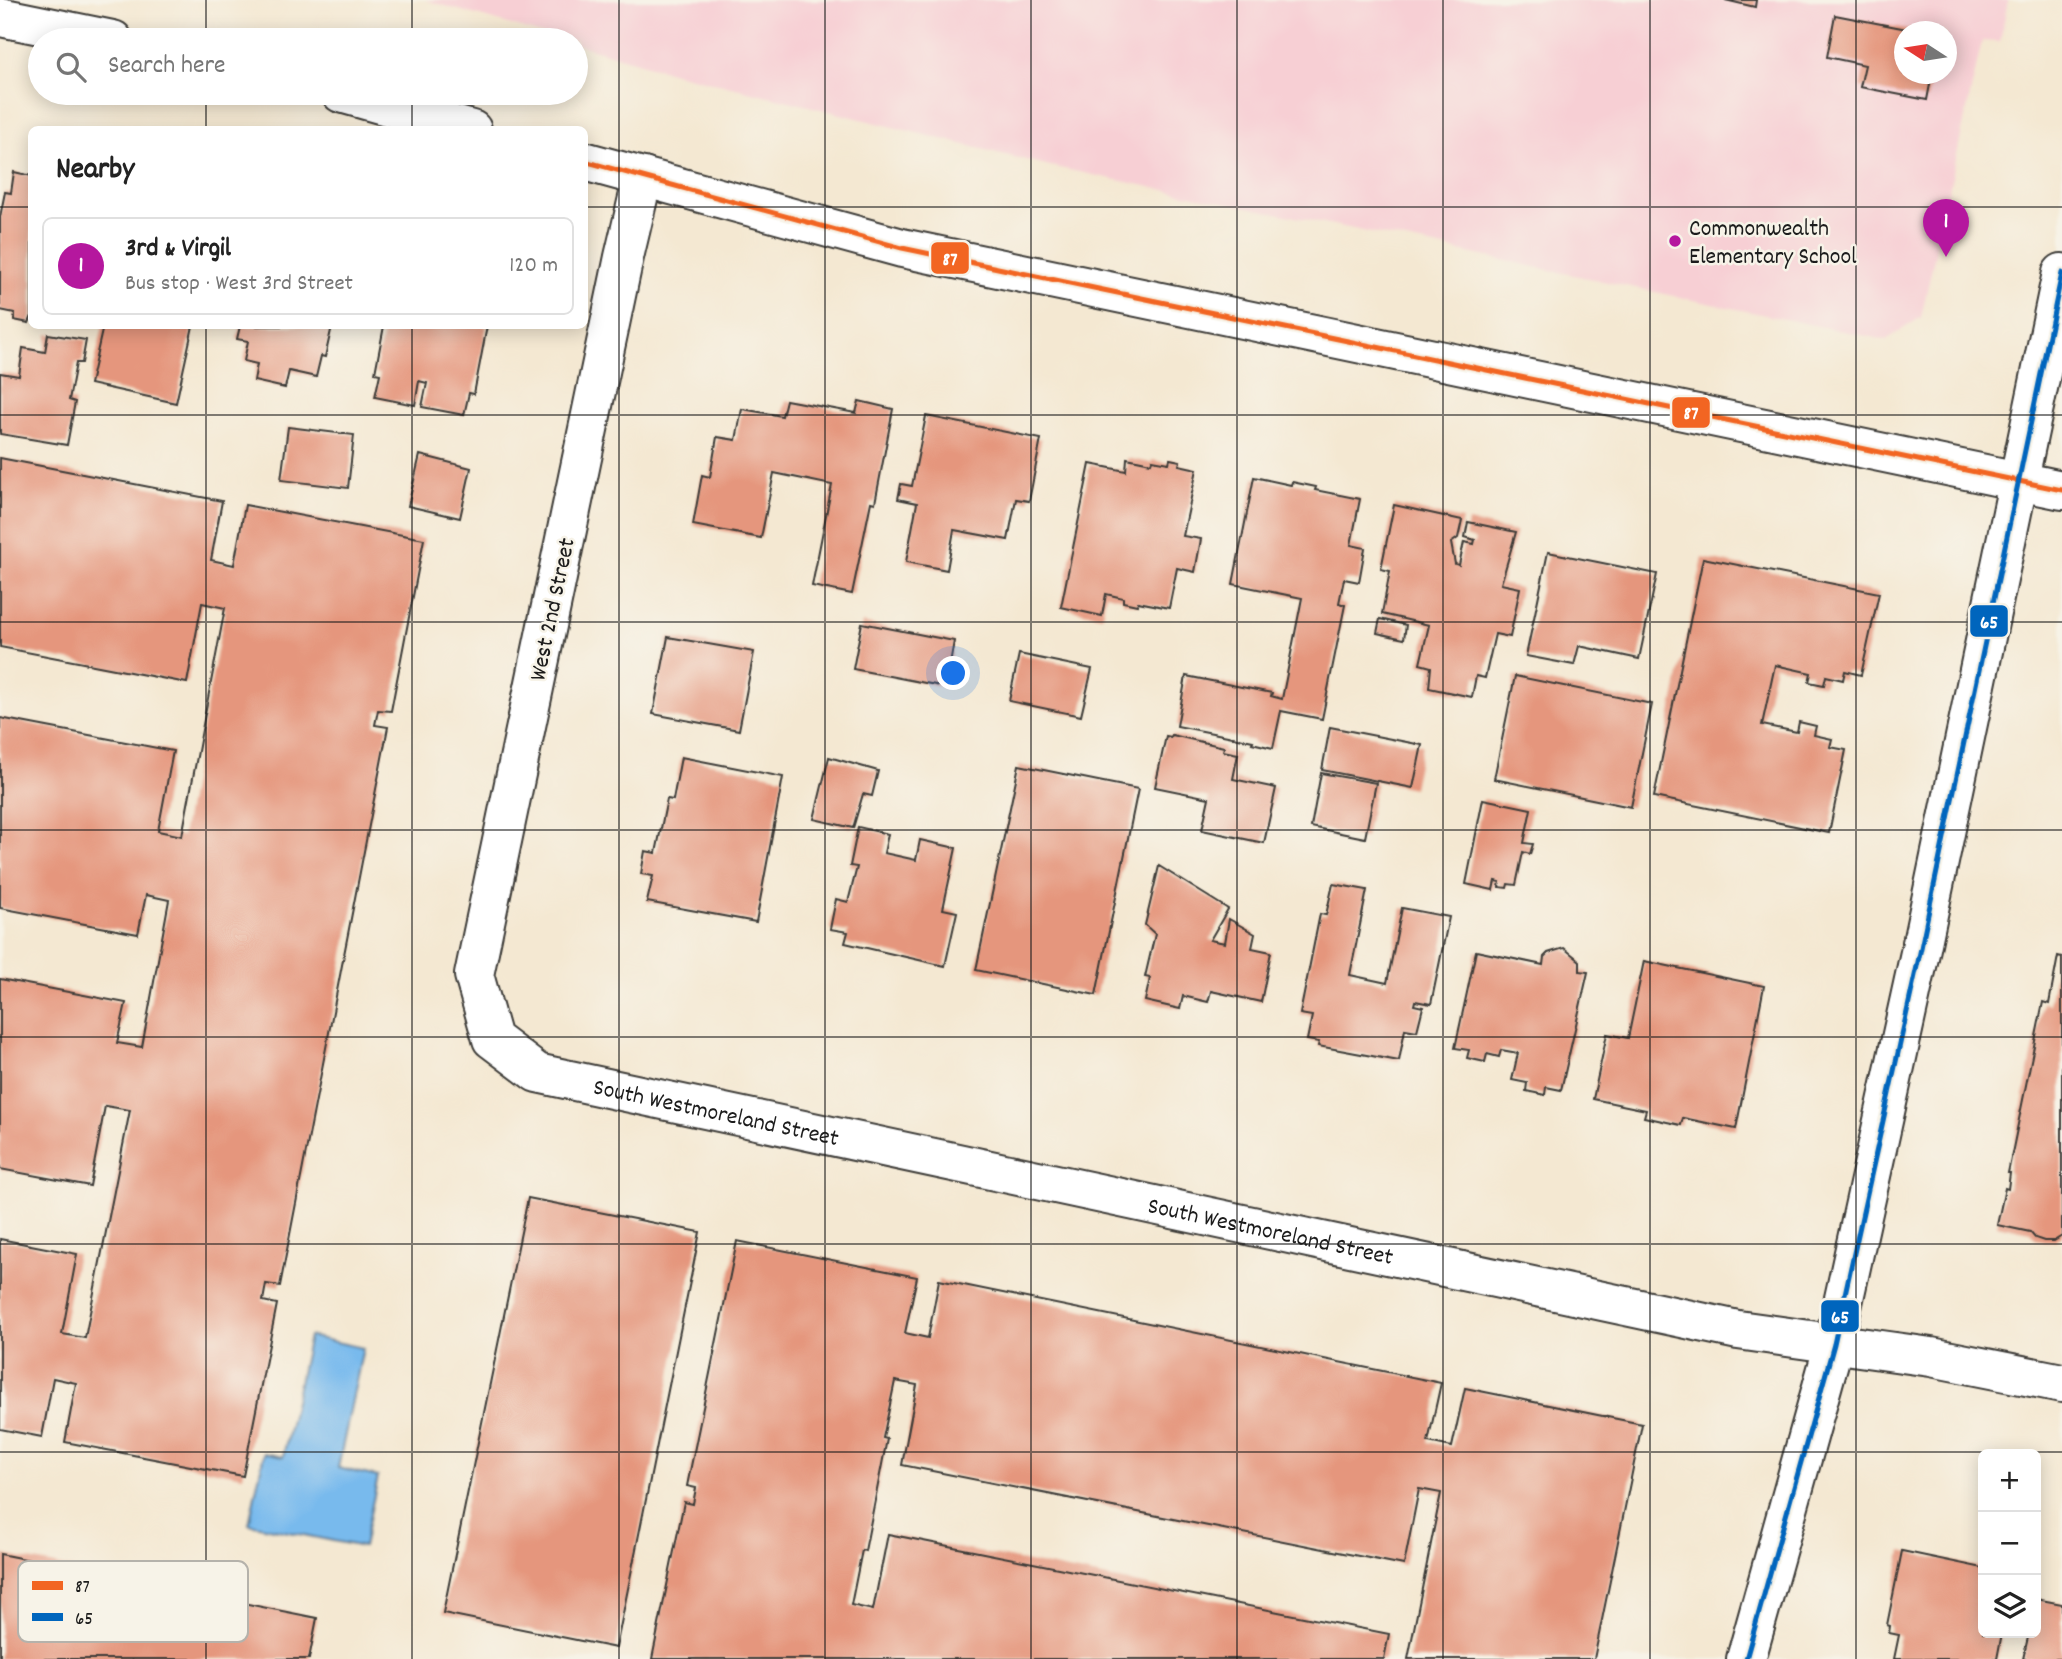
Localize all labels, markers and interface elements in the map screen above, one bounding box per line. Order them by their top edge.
north arrow [1894,21,1957,84]
search box [28,28,588,105]
icon: search [52,48,90,86]
text: Search here [108,48,226,85]
text: Nearby [56,150,134,193]
pin: 1 [1923,199,1969,257]
place label: Commonwealth Elementary School [1689,213,1857,275]
text: 3rd & Virgil [125,231,231,268]
marker: Commonwealth Elementary School [1667,233,1683,249]
line badge: 87 [930,241,970,275]
text: 87 [943,248,957,275]
text: 1 [78,250,84,283]
text: 120 m [509,250,558,283]
text: Bus stop · West 3rd Street [125,268,353,301]
line badge: 87 [1671,396,1711,429]
text: 87 [1684,402,1698,429]
street label: West 2nd Street [522,535,586,684]
line badge: 65 [1969,604,2009,638]
text: 65 [1980,611,1998,638]
your location [936,656,970,690]
street label: South Westmoreland Street [590,1072,842,1157]
street label: South Westmoreland Street [1144,1190,1396,1276]
line badge: 65 [1820,1299,1860,1333]
text: 65 [1831,1306,1849,1333]
map controls [1978,1449,2041,1638]
button: + [1978,1449,2041,1512]
button: − [1978,1512,2041,1575]
legend [18,1561,248,1642]
text: 87 [75,1575,90,1602]
button: layers [1978,1575,2041,1638]
text: 65 [75,1607,93,1634]

